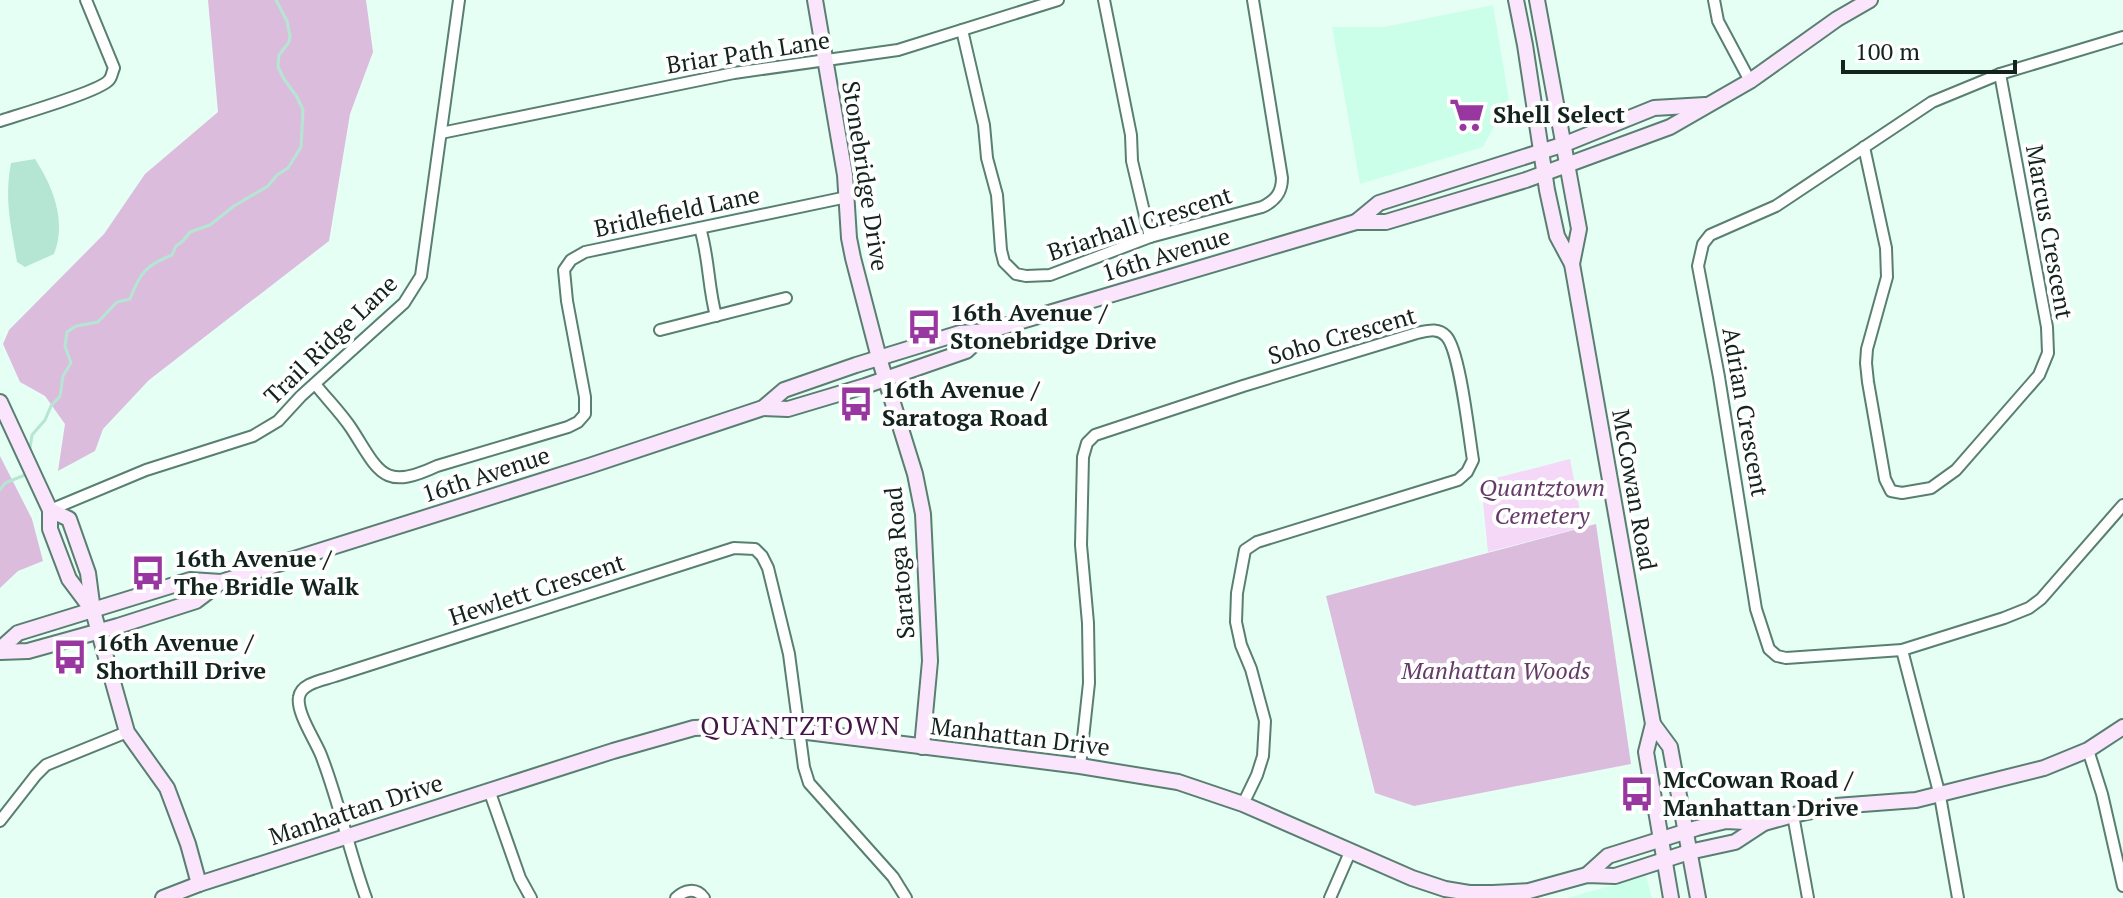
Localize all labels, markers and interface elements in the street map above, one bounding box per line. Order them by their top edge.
street label: Briar Path Lane [664,23,832,81]
scale bar [1843,24,2015,74]
text: 100 m [1855,35,1920,67]
street label: Stonebridge Drive [835,79,897,273]
supermarket icon: Shell Select [1448,96,1486,134]
place label: Shell Select [1493,98,1626,130]
street label: Marcus Crescent [2019,142,2081,322]
street label: Bridlefield Lane [591,178,762,244]
street label: Briarhall Crescent [1043,178,1236,268]
street label: 16th Avenue [1098,219,1234,289]
street label: Trail Ridge Lane [257,267,404,411]
place label: 16th Avenue / Stonebridge Drive [950,296,1157,356]
street label: Soho Crescent [1264,299,1419,371]
bus stop icon: 16th Avenue / Stonebridge Drive [905,308,943,346]
street label: Adrian Crescent [1715,325,1777,499]
place label: 16th Avenue / Saratoga Road [882,373,1048,433]
bus stop icon: 16th Avenue / Saratoga Road [837,385,875,423]
street label: McCowan Road [1605,407,1665,573]
street label: 16th Avenue [418,438,554,510]
park label: Quantztown Cemetery [1479,471,1605,531]
street label: Saratoga Road [876,486,922,641]
place label: 16th Avenue / The Bridle Walk [174,542,359,602]
street label: Hewlett Crescent [445,546,629,633]
bus stop icon: 16th Avenue / The Bridle Walk [129,554,167,592]
place label: 16th Avenue / Shorthill Drive [96,626,266,686]
bus stop icon: 16th Avenue / Shorthill Drive [51,638,89,676]
park label: Manhattan Woods [1400,654,1591,686]
district label: QUANTZTOWN [700,708,902,742]
street label: Manhattan Drive [929,709,1112,763]
place label: McCowan Road / Manhattan Drive [1663,763,1859,823]
street label: Manhattan Drive [265,766,447,852]
bus stop icon: McCowan Road / Manhattan Drive [1618,775,1656,813]

